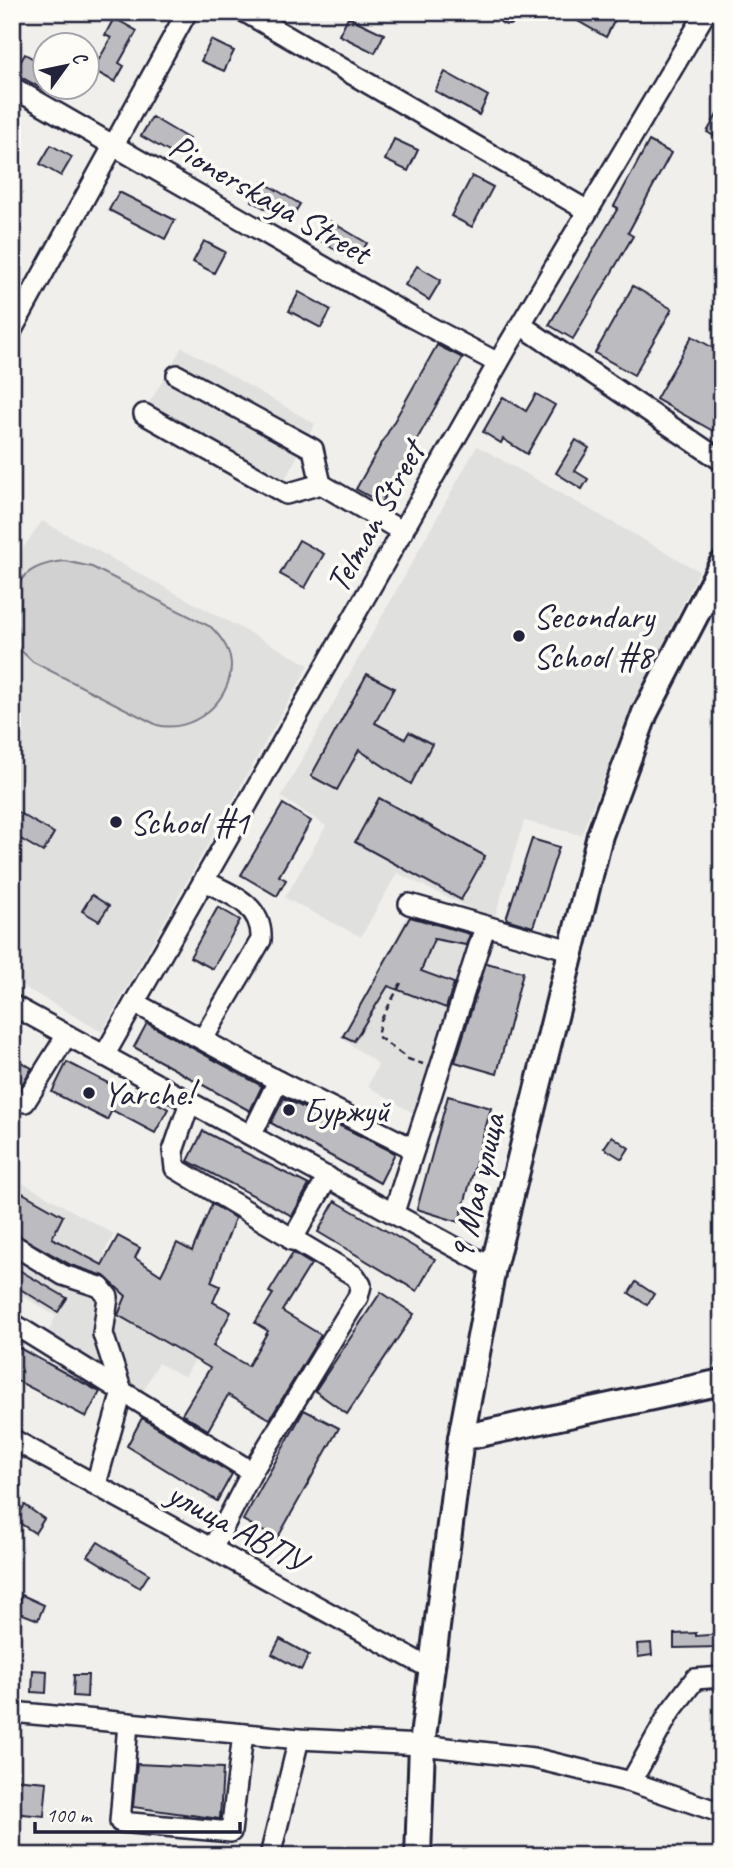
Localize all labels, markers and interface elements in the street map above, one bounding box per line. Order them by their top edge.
north arrow [32,32,102,102]
text: С [67,47,93,70]
street label: Pionerskaya Street [161,123,382,276]
street label: Telman Street [315,429,437,601]
place label: Secondary School #8 [533,594,656,679]
marker: Secondary School #8 [511,628,527,644]
place label: School #1 [130,800,251,845]
marker: School #1 [108,814,124,830]
place label: Yarche! [103,1071,200,1116]
marker: Yarche! [81,1085,97,1101]
place label: Буржуй [303,1088,392,1133]
marker: Буржуй [281,1102,297,1118]
street label: 9 Мая улица [438,1108,516,1265]
street label: улица АВПУ [158,1470,319,1586]
scale bar [35,1791,240,1835]
text: 100 m [46,1802,93,1828]

